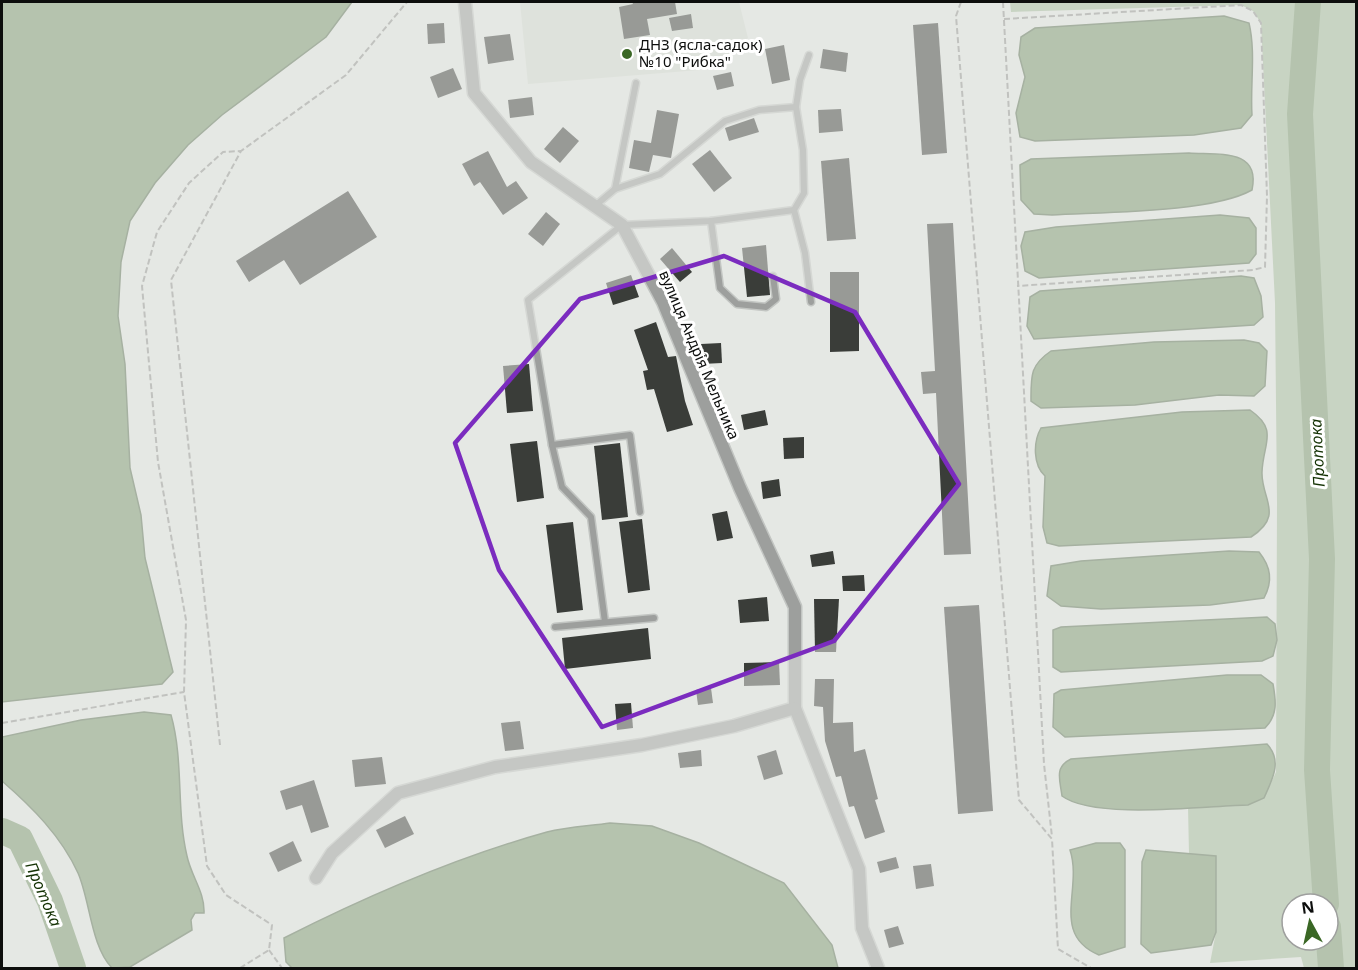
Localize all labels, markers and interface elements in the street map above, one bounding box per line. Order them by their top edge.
place label: ДНЗ (ясла-садок) №10 "Рибка" [639,34,762,71]
marker: ДНЗ (ясла-садок) №10 "Рибка" [620,47,634,61]
street label: вулиця Андрія Мельника [655,267,745,442]
water label: Протока [1304,418,1330,488]
water label: Протока [21,858,67,930]
north arrow [1280,892,1340,952]
text: N [1300,895,1316,919]

